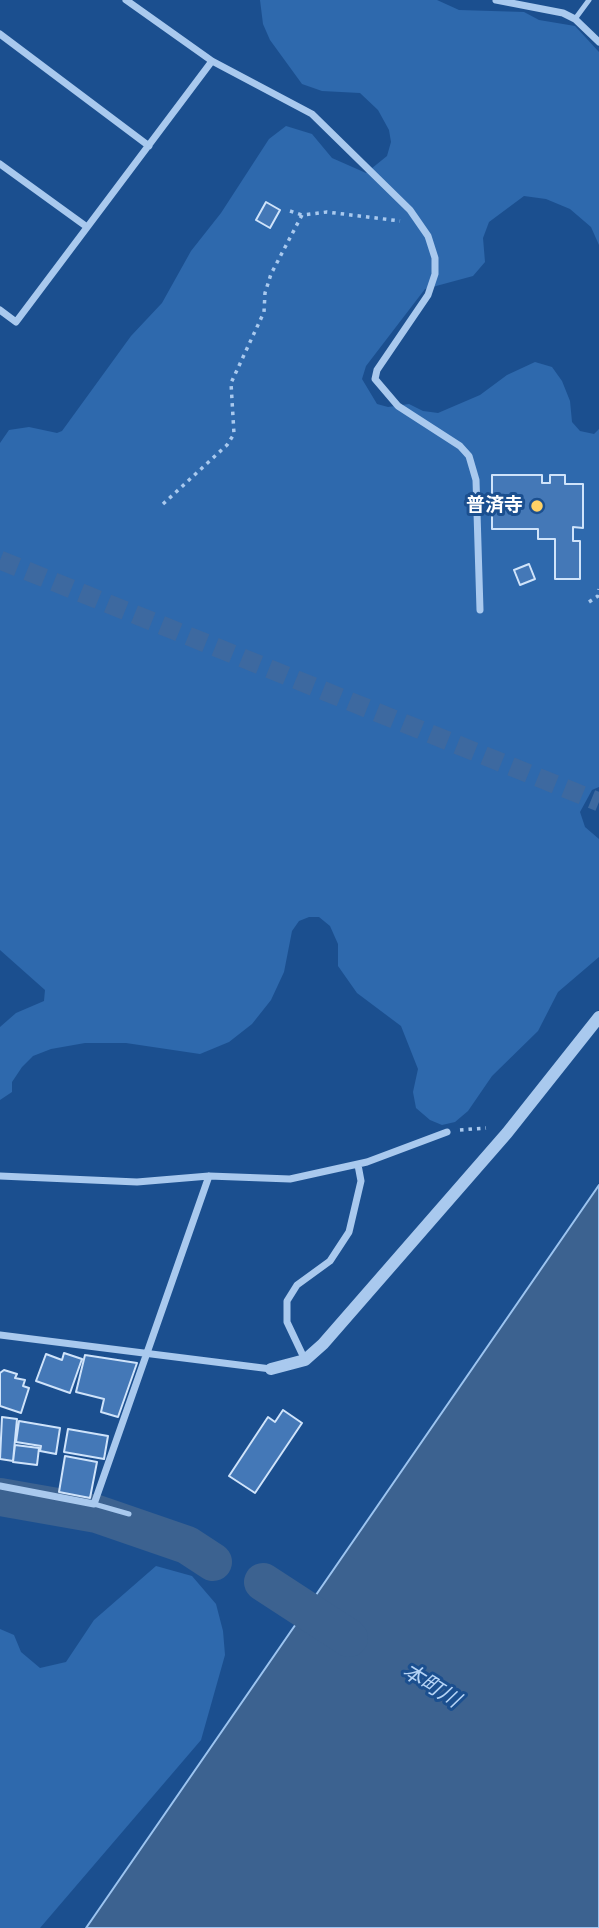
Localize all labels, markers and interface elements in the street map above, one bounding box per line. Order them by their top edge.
place label: 普済寺 [466,495,523,517]
marker: 普済寺 [529,498,545,514]
water label: 本町川 [398,1659,464,1713]

